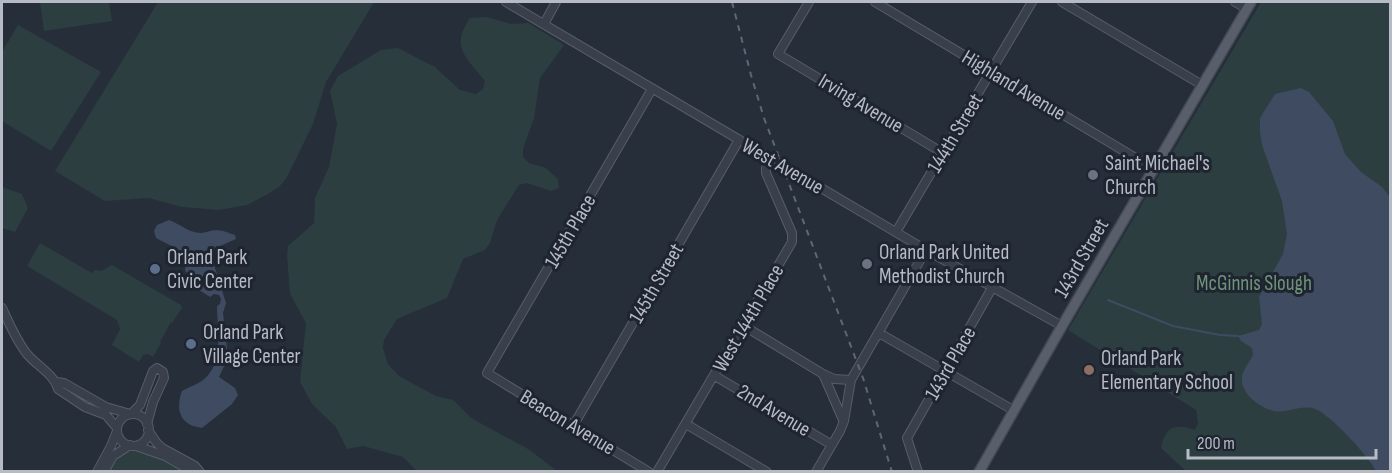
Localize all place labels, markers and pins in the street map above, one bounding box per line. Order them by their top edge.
place label: Saint Michael's Church [1105,151,1210,200]
marker: Saint Michael's Church [1086,168,1100,182]
place label: Orland Park United Methodist Church [879,240,1009,289]
place label: Orland Park Civic Center [167,245,253,294]
marker: Orland Park United Methodist Church [860,257,874,271]
marker: Orland Park Civic Center [148,262,162,276]
place label: Orland Park Village Center [203,320,301,369]
marker: Orland Park Village Center [184,337,198,351]
place label: Orland Park Elementary School [1101,346,1233,395]
marker: Orland Park Elementary School [1082,363,1096,377]

